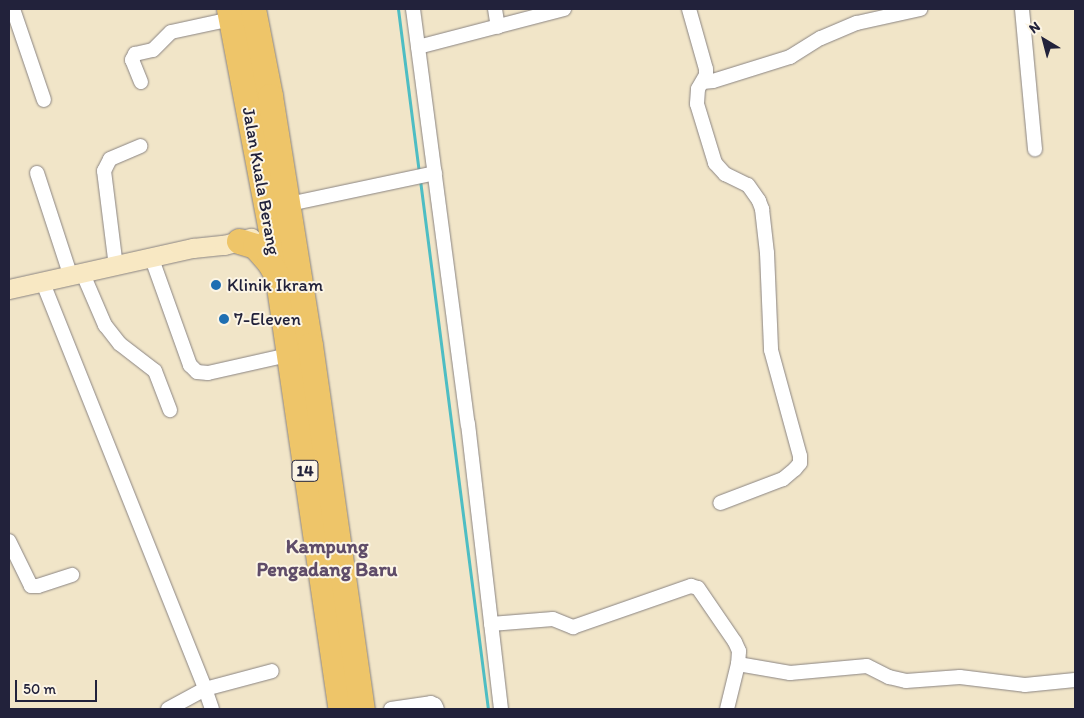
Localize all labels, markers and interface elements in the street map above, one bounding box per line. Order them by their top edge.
north arrow [1019,15,1069,65]
text: N [1026,18,1044,37]
street label: Jalan Kuala Berang [237,106,285,256]
place label: Klinik Ikram [227,274,323,296]
marker: Klinik Ikram [209,278,223,292]
place label: 7-Eleven [234,308,301,330]
marker: 7-Eleven [218,313,230,325]
road number: 14 [291,458,319,484]
district label: Kampung Pengadang Baru [256,534,398,581]
scale bar [18,670,100,702]
text: 50 m [23,680,56,698]

